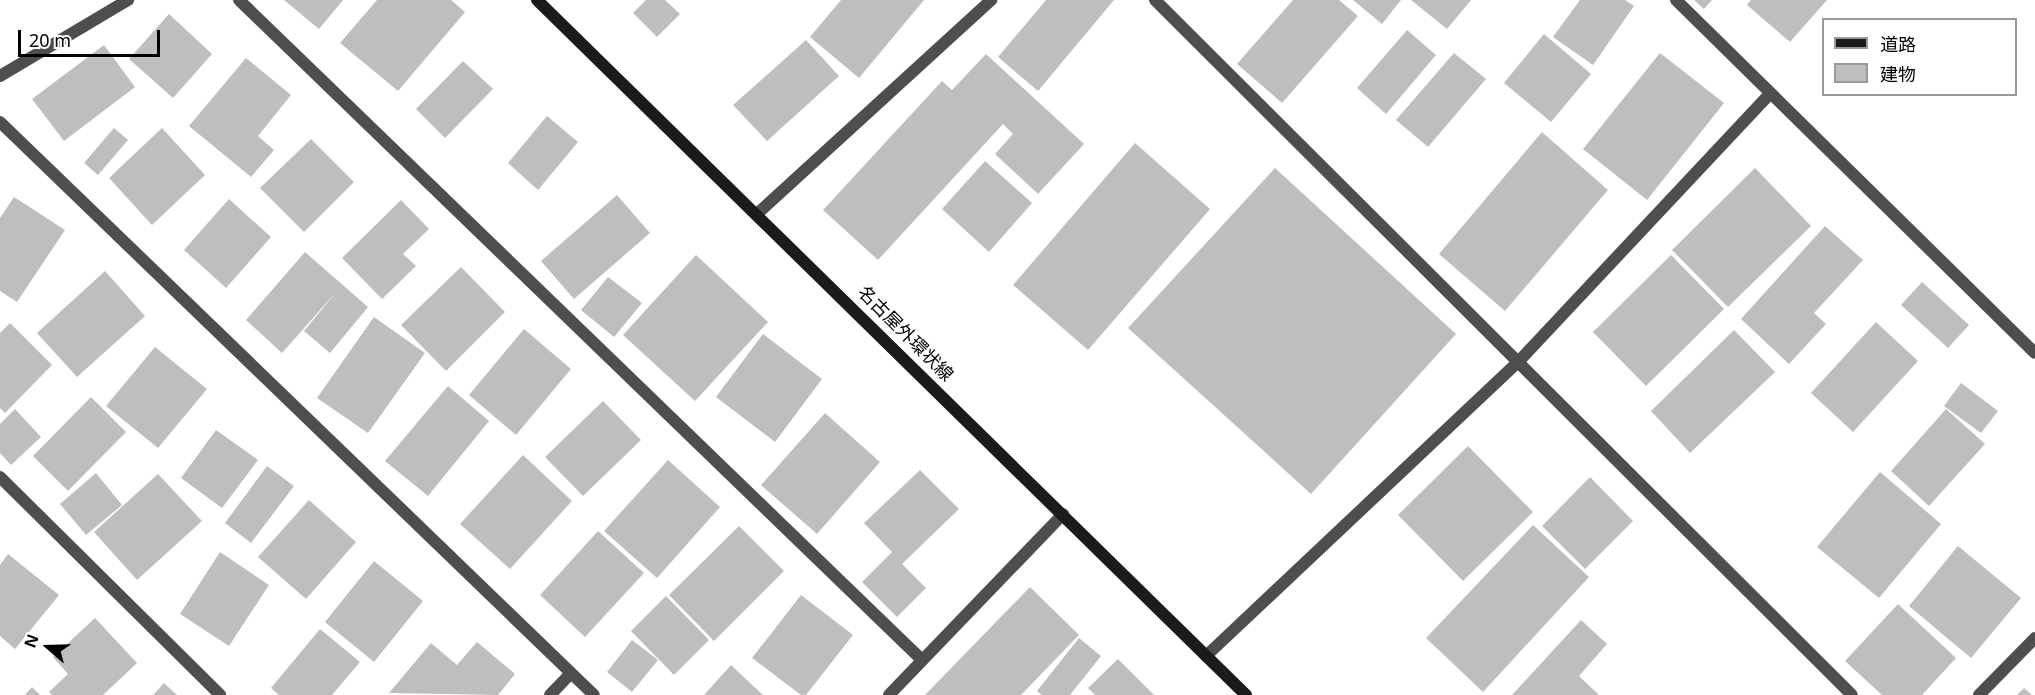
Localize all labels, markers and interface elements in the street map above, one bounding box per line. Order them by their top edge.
scale bar [21,18,164,56]
legend [1822,18,2017,96]
text: 20 m [29,28,71,52]
text: 道路 [1880,32,1916,56]
text: 建物 [1880,62,1916,86]
street label: 名古屋外環状線 [854,281,958,385]
north arrow [18,617,78,677]
text: N [19,631,44,651]

